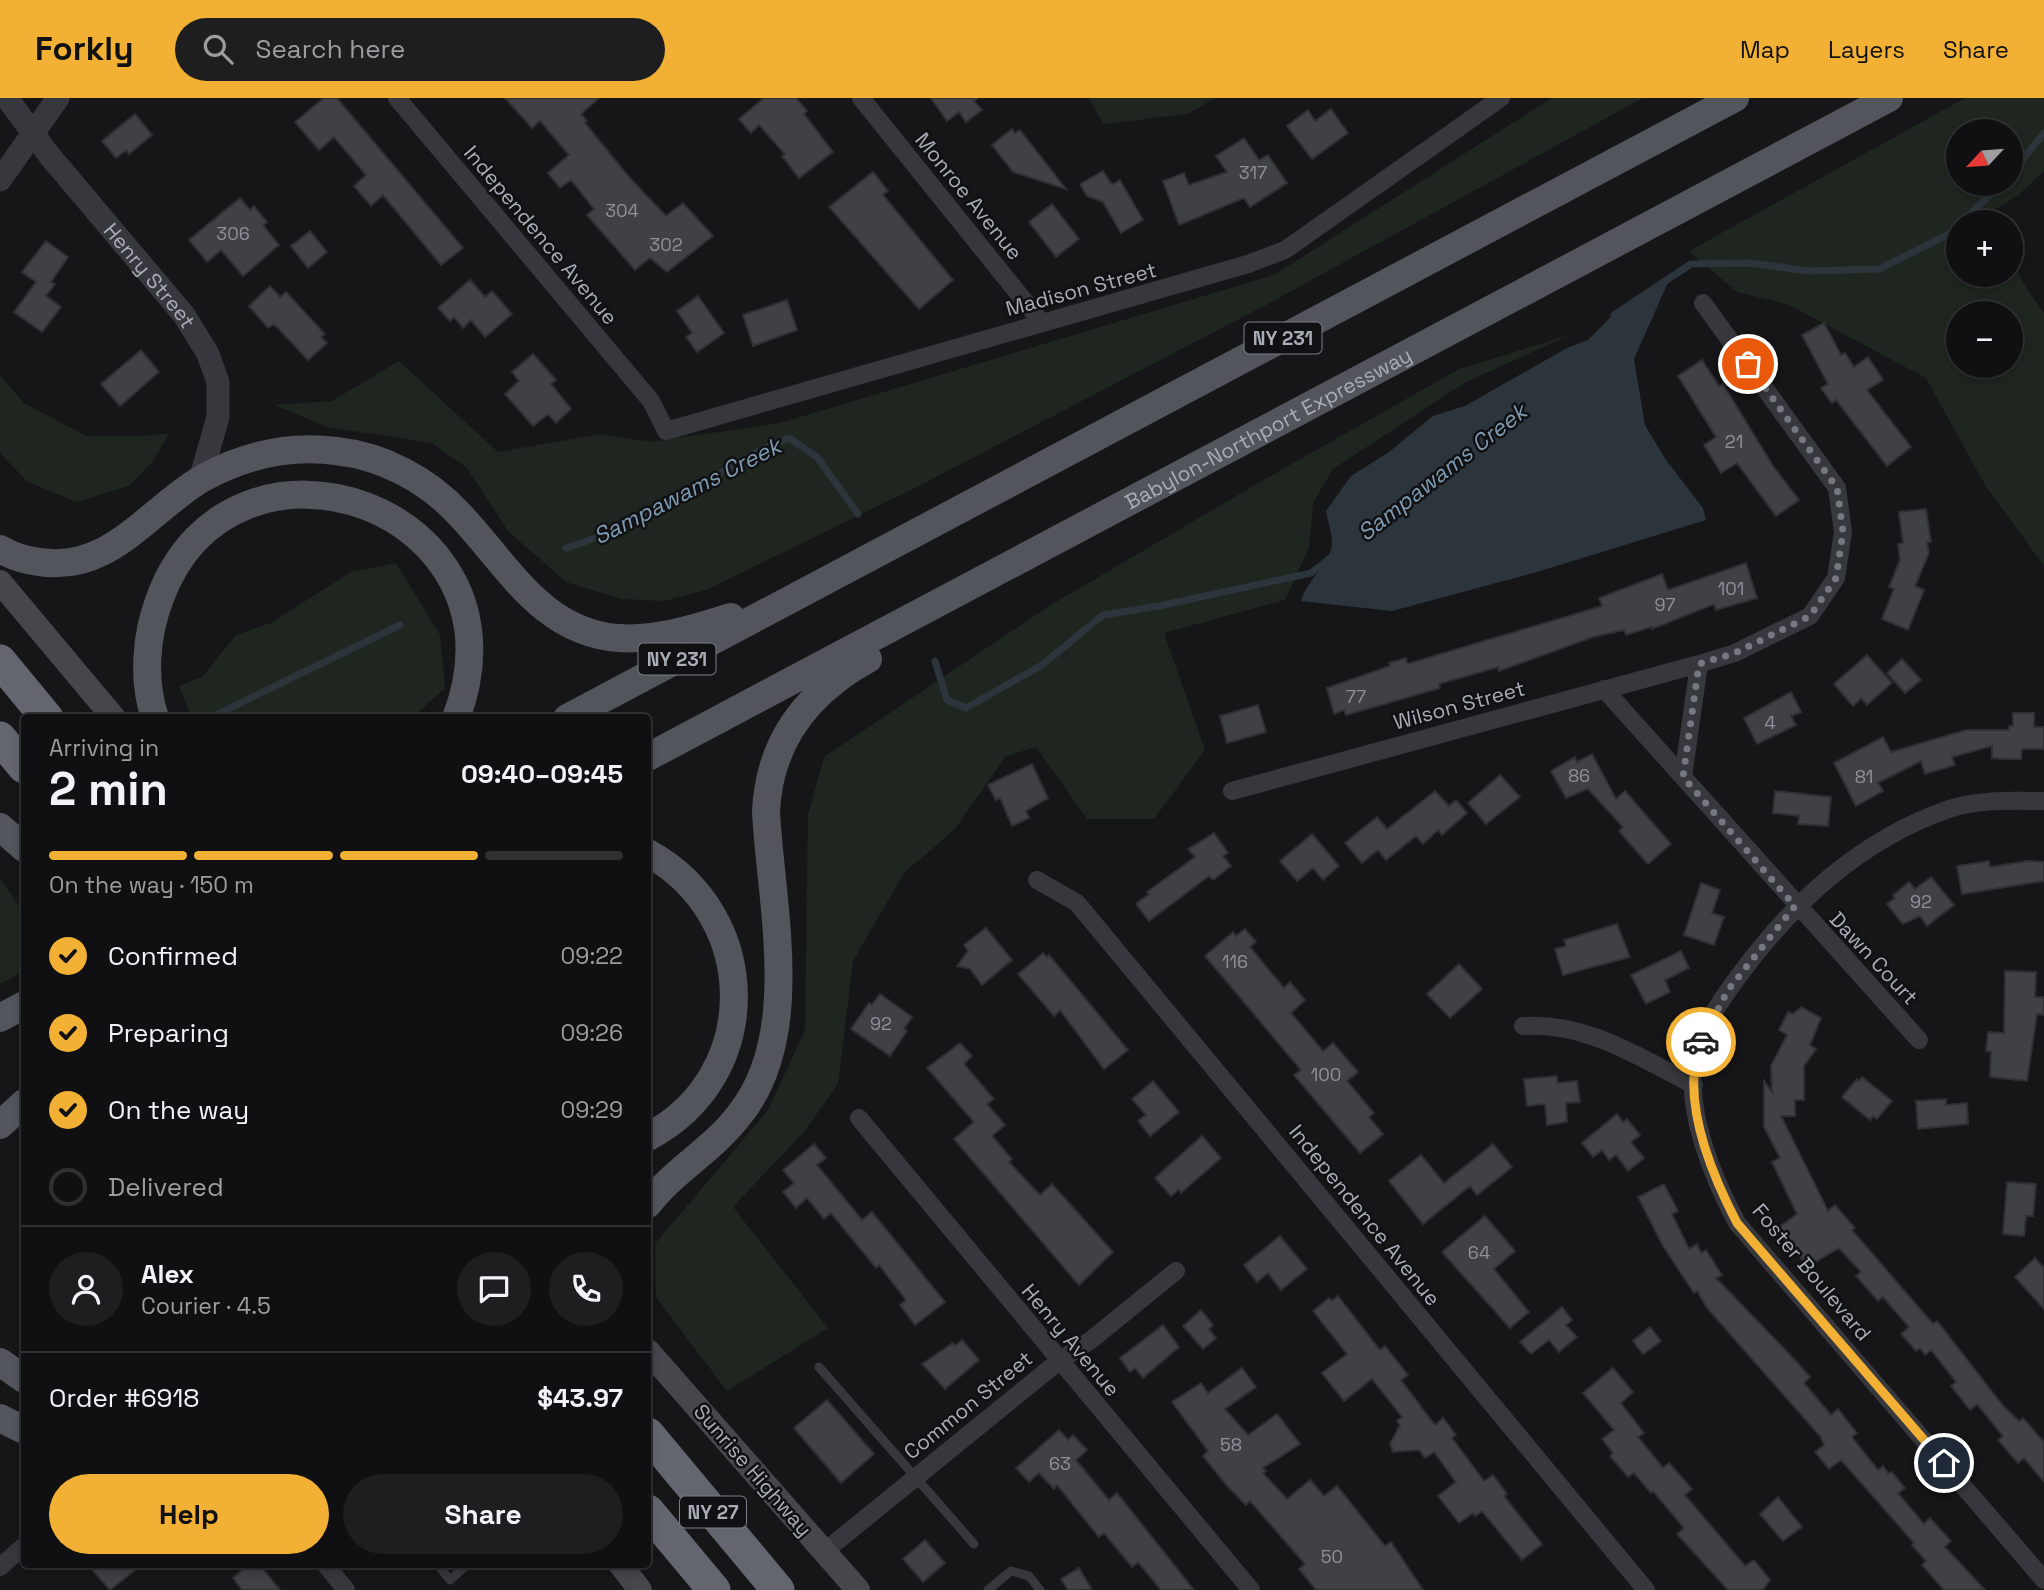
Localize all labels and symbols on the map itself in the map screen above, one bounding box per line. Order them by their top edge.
north arrow [1946,119,2023,196]
street label: Monroe Avenue [909,127,1029,265]
street label: Independence Avenue [458,140,624,330]
house number: 317 [1239,161,1267,184]
house number: 304 [605,199,639,222]
street label: Henry Street [98,217,202,333]
house number: 306 [216,222,250,245]
house number: 302 [649,233,683,256]
street label: Madison Street [1003,256,1159,322]
road number: NY 231 [1244,322,1322,354]
pin [1718,334,1778,394]
street label: Babylon-Northport Expressway [1120,341,1416,515]
water label: Sampawams Creek [1351,395,1535,547]
water label: Sampawams Creek [588,429,788,551]
house number: 21 [1725,430,1743,453]
house number: 101 [1718,577,1744,600]
house number: 97 [1655,593,1675,616]
road number: NY 231 [638,644,716,674]
street label: Wilson Street [1390,674,1528,736]
house number: 77 [1346,685,1366,708]
house number: 4 [1764,711,1776,734]
house number: 86 [1568,764,1590,787]
house number: 81 [1855,765,1873,788]
house number: 92 [1910,890,1932,913]
street label: Dawn Court [1824,906,1924,1010]
house number: 116 [1222,950,1248,973]
courier [1666,1007,1736,1077]
house number: 92 [870,1012,892,1035]
house number: 100 [1311,1063,1341,1086]
street label: Independence Avenue [1283,1119,1447,1311]
street label: Foster Boulevard [1747,1198,1877,1346]
house number: 64 [1468,1241,1490,1264]
street label: Henry Avenue [1016,1278,1126,1402]
street label: Common Street [898,1345,1038,1465]
street label: Sunrise Highway [688,1398,818,1542]
house number: 58 [1220,1433,1242,1456]
pin [1914,1433,1974,1493]
house number: 63 [1049,1452,1071,1475]
road number: NY 27 [680,1496,746,1528]
house number: 50 [1321,1545,1343,1568]

